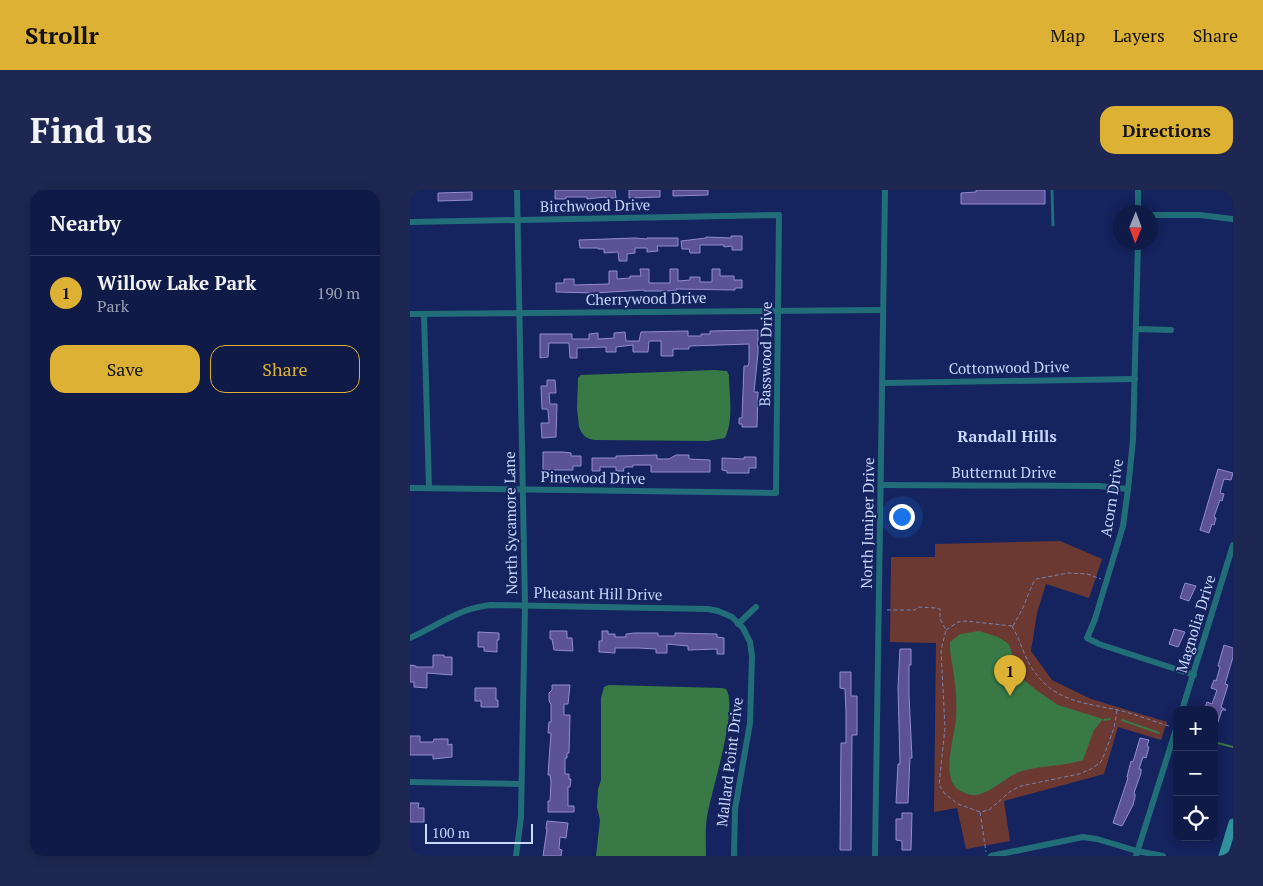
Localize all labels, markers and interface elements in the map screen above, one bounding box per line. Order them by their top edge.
text: Strollr [25,19,99,51]
text: Map [1050,23,1085,47]
text: Layers [1113,23,1165,47]
text: Share [1193,23,1238,47]
button: Directions [1100,106,1233,154]
text: Find us [30,107,152,153]
street label: Birchwood Drive [540,194,650,216]
north arrow [1113,205,1158,250]
text: Nearby [50,209,121,237]
text: Willow Lake Park [97,270,256,295]
text: 1 [61,282,71,304]
text: 190 m [317,282,360,304]
street label: Cherrywood Drive [585,287,707,309]
text: Park [97,295,129,317]
street label: Basswood Drive [754,301,776,407]
button: Save [50,345,200,393]
button: Share [210,345,360,393]
street label: Cottonwood Drive [948,356,1070,378]
district label: Randall Hills [957,425,1057,447]
street label: North Sycamore Lane [499,451,521,595]
street label: North Juniper Drive [856,457,878,589]
street label: Acorn Drive [1095,457,1127,538]
street label: Butternut Drive [952,462,1056,482]
street label: Pinewood Drive [540,466,646,488]
your location [889,504,915,530]
street label: Magnolia Drive [1171,572,1219,675]
street label: Pheasant Hill Drive [533,582,663,604]
pin: 1 [994,655,1026,696]
street label: Mallard Point Drive [711,696,747,828]
map controls [1173,706,1218,841]
button: + [1173,706,1218,751]
button: − [1173,751,1218,796]
button: locate [1173,796,1218,841]
scale bar [425,821,532,844]
text: 100 m [432,823,470,842]

